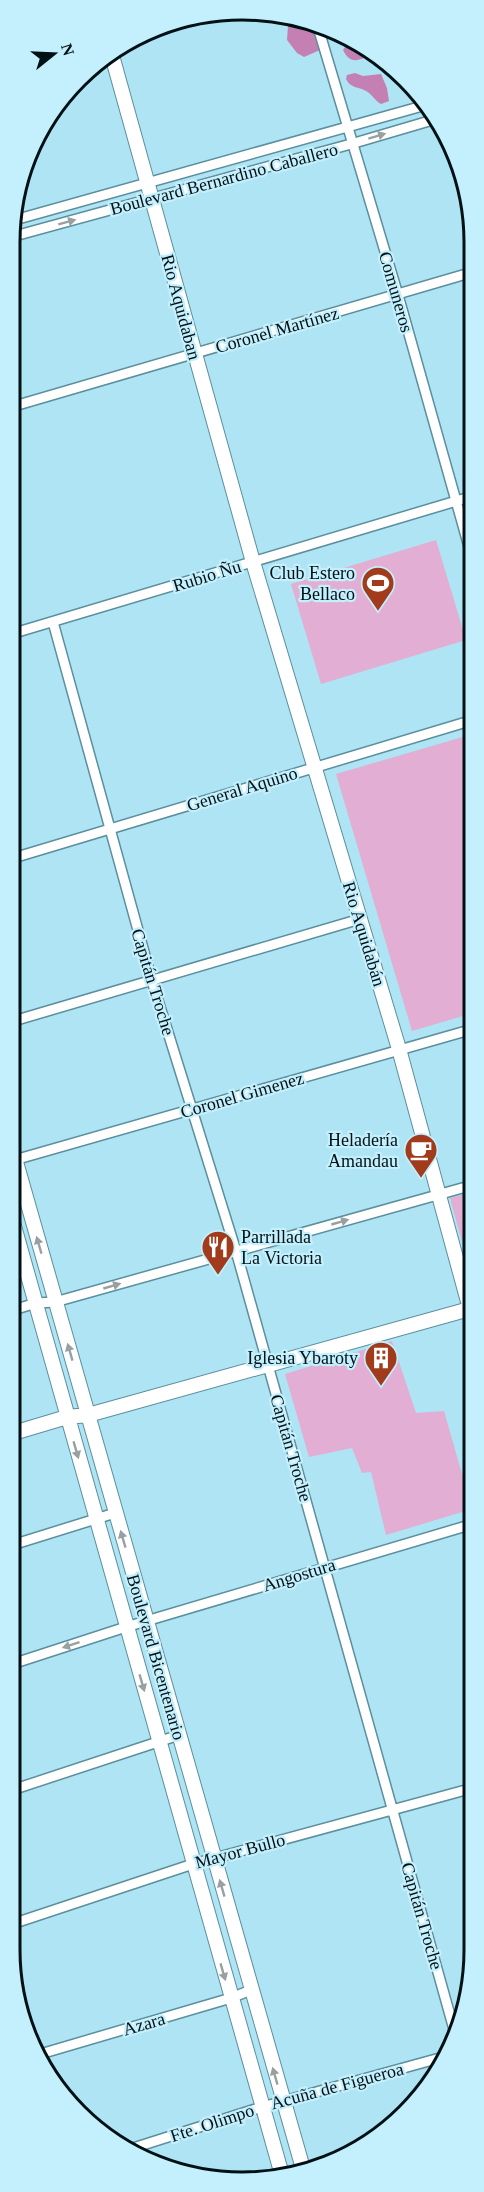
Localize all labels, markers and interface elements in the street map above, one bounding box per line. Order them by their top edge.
north arrow [24,24,84,84]
text: N [58,41,78,58]
one-way arrow [368,131,386,140]
street label: Boulevard Bernardino Caballero [108,139,340,219]
one-way arrow [59,217,77,226]
street label: Comuneros [375,249,417,335]
street label: Rio Aquidaban [157,252,205,362]
street label: Coronel Martínez [213,303,341,357]
street label: Rubio Ñu [170,555,244,596]
place label: Club Estero Bellaco [270,563,355,604]
sports icon: Club Estero Bellaco [360,565,396,612]
street label: General Aquino [184,763,300,815]
street label: Rio Aquidabán [339,879,389,989]
street label: Capitán Troche [127,926,179,1038]
street label: Coronel Gimenez [178,1068,306,1122]
place label: Heladería Amandau [328,1130,398,1171]
cafe icon: Heladería Amandau [403,1132,439,1179]
one-way arrow [331,1217,349,1227]
place label: Parrillada La Victoria [241,1227,322,1268]
restaurant icon: Parrillada La Victoria [200,1229,236,1276]
one-way arrow [34,1236,44,1254]
one-way arrow [103,1281,121,1290]
building icon: Iglesia Ybaroty [363,1340,399,1387]
one-way arrow [65,1343,74,1361]
place label: Iglesia Ybaroty [247,1348,358,1368]
street label: Capitán Troche [266,1392,316,1504]
one-way arrow [72,1441,81,1459]
one-way arrow [118,1530,127,1548]
street label: Angostura [260,1554,338,1596]
street label: Boulevard Bicentenario [123,1572,189,1742]
one-way arrow [62,1641,80,1650]
one-way arrow [138,1674,147,1692]
street label: Mayor Bullo [193,1829,287,1873]
street label: Capitán Troche [397,1860,447,1972]
one-way arrow [217,1879,226,1897]
one-way arrow [219,1963,229,1981]
street label: Azara [121,2008,167,2040]
street label: Acuña de Figueroa [268,2059,406,2113]
one-way arrow [270,2067,280,2085]
street label: Fte. Olimpo [168,2100,256,2146]

